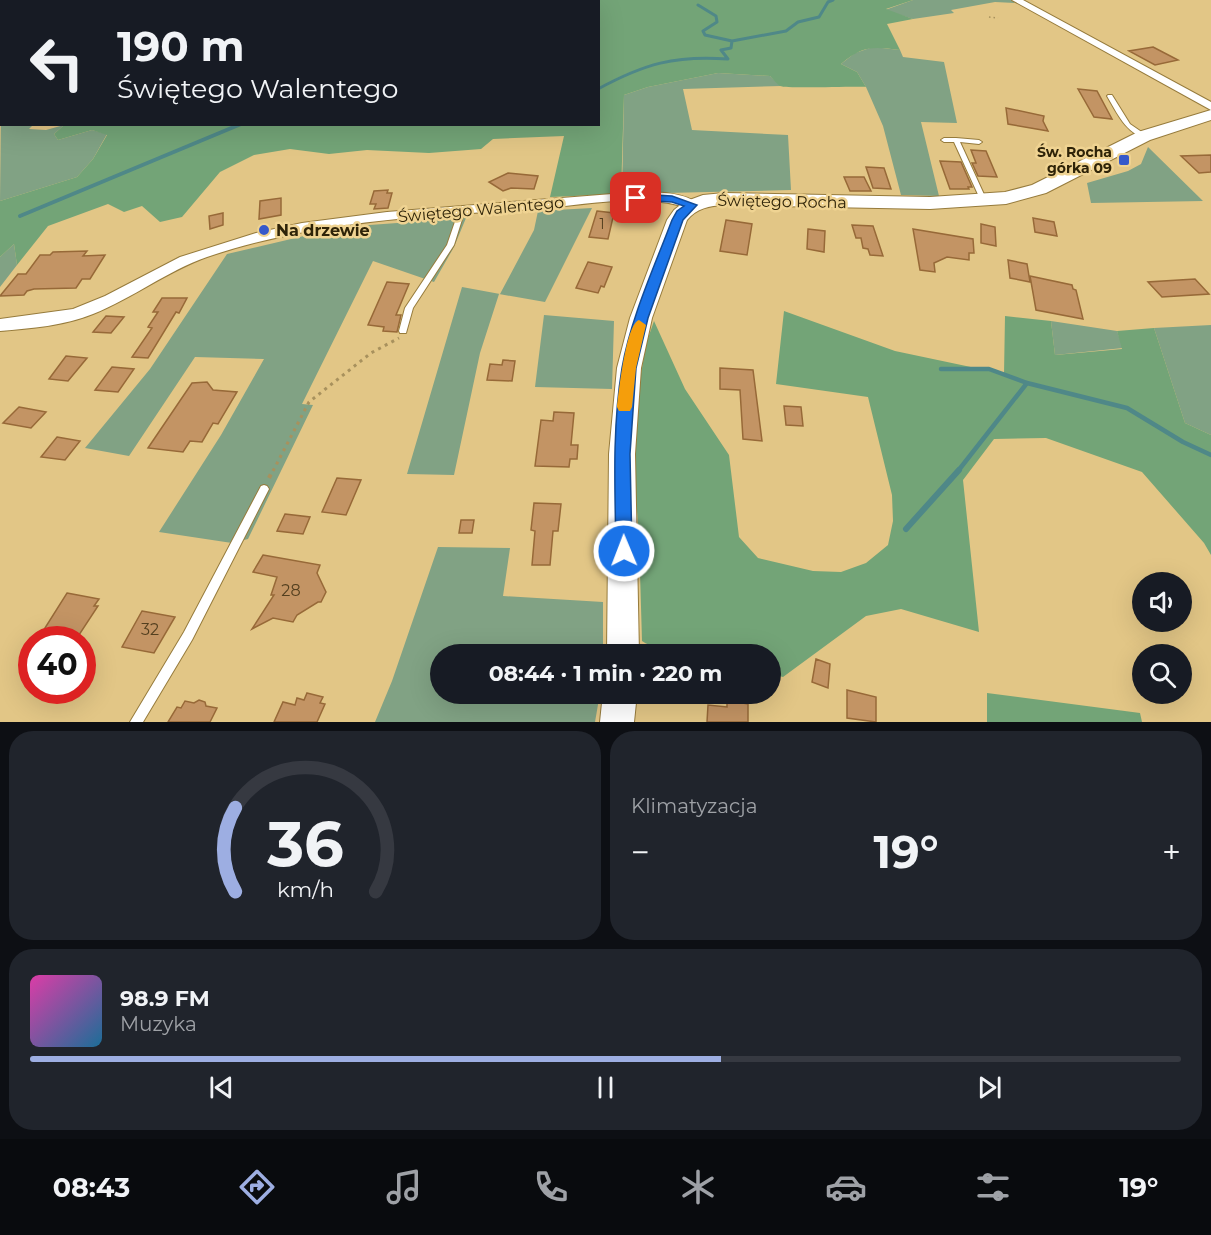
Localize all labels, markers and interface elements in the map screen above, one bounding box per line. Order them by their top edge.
text: 190 m [117,20,245,72]
icon: left [18,24,96,102]
text: Świętego Walentego [117,72,398,105]
place label: Św. Rocha górka 09 [1037,143,1112,177]
marker: Św. Rocha górka 09 [1117,153,1131,167]
pin [610,172,661,223]
icon: arrive [619,181,652,214]
street label: Świętego Rocha [717,191,847,212]
street label: Świętego Walentego [397,193,565,226]
house number: 1 [599,215,605,233]
place label: Na drzewie [276,221,370,240]
marker: Na drzewie [257,223,271,237]
position arrow [592,519,656,583]
map controls [1132,572,1192,704]
button: sound [1132,572,1192,632]
house number: 28 [281,581,301,600]
house number: 32 [141,620,159,639]
speed limit sign: 40 [18,626,96,704]
button: search [1132,644,1192,704]
text: 08:44 · 1 min · 220 m [489,660,722,687]
text: Klimatyzacja [631,794,758,818]
text: 36 [266,806,343,882]
text: 19° [873,824,939,879]
text: − [631,832,650,872]
text: + [1162,832,1181,872]
text: km/h [276,877,334,903]
text: 98.9 FM [120,985,210,1012]
text: Muzyka [120,1012,197,1036]
icon: previous [205,1071,238,1104]
icon: pause [589,1071,622,1104]
icon: next [973,1071,1006,1104]
icon: directions [236,1166,278,1208]
icon: music [383,1166,425,1208]
icon: phone [530,1166,572,1208]
icon: climate [677,1166,719,1208]
icon: car [825,1166,867,1208]
icon: filters [972,1166,1014,1208]
text: 08:43 [53,1171,130,1204]
text: 19° [1119,1171,1158,1204]

